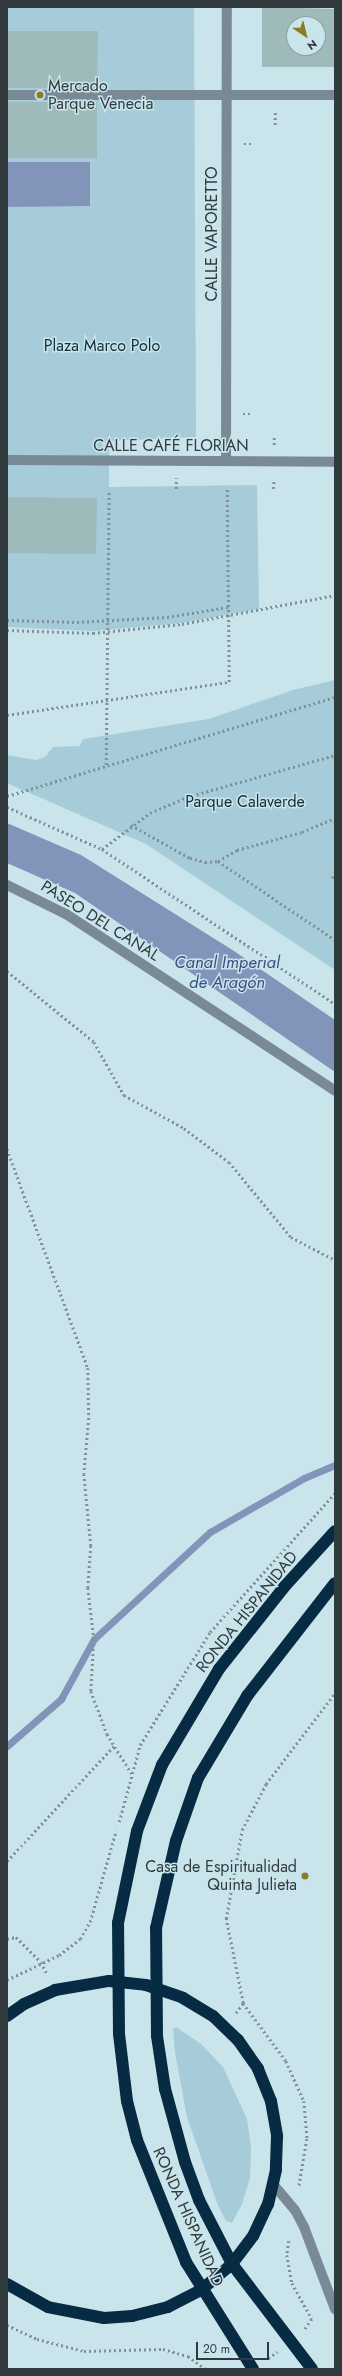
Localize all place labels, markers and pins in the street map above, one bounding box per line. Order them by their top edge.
place label: Mercado Parque Venecia [48,76,153,114]
marker: Mercado Parque Venecia [35,90,45,100]
place label: Casa de Espiritualidad Quinta Julieta [145,1857,297,1895]
marker: Casa de Espiritualidad Quinta Julieta [300,1871,310,1881]

